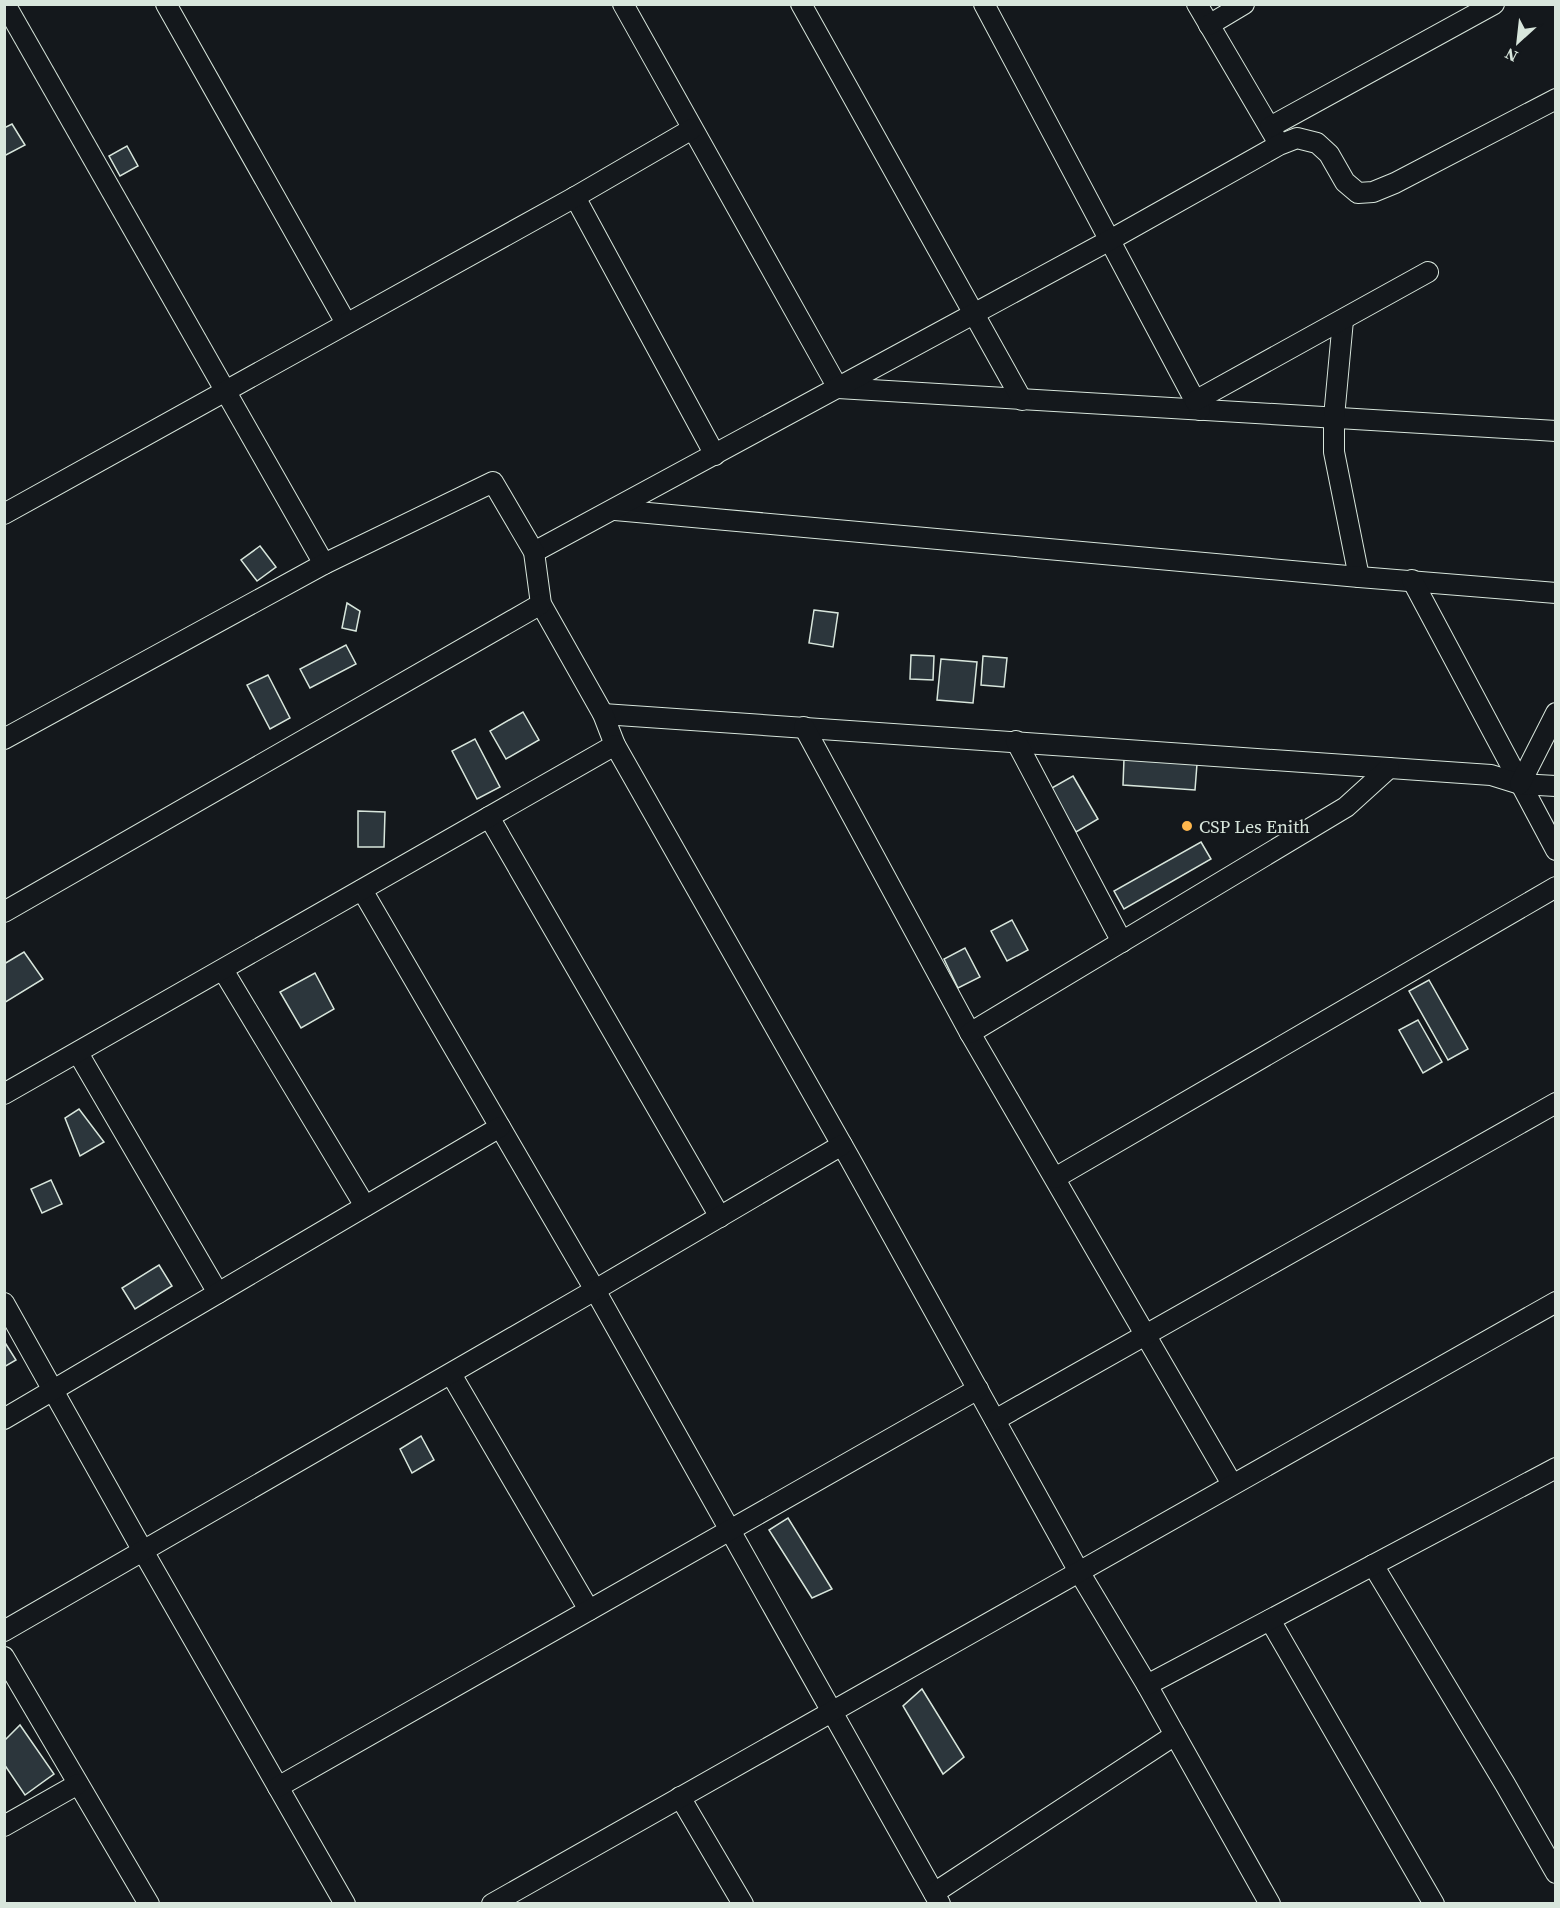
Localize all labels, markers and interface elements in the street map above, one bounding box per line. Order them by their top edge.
north arrow [1488,12,1548,72]
text: N [1501,43,1521,68]
place label: CSP Les Enith [1199,814,1310,839]
marker: CSP Les Enith [1180,819,1194,833]

